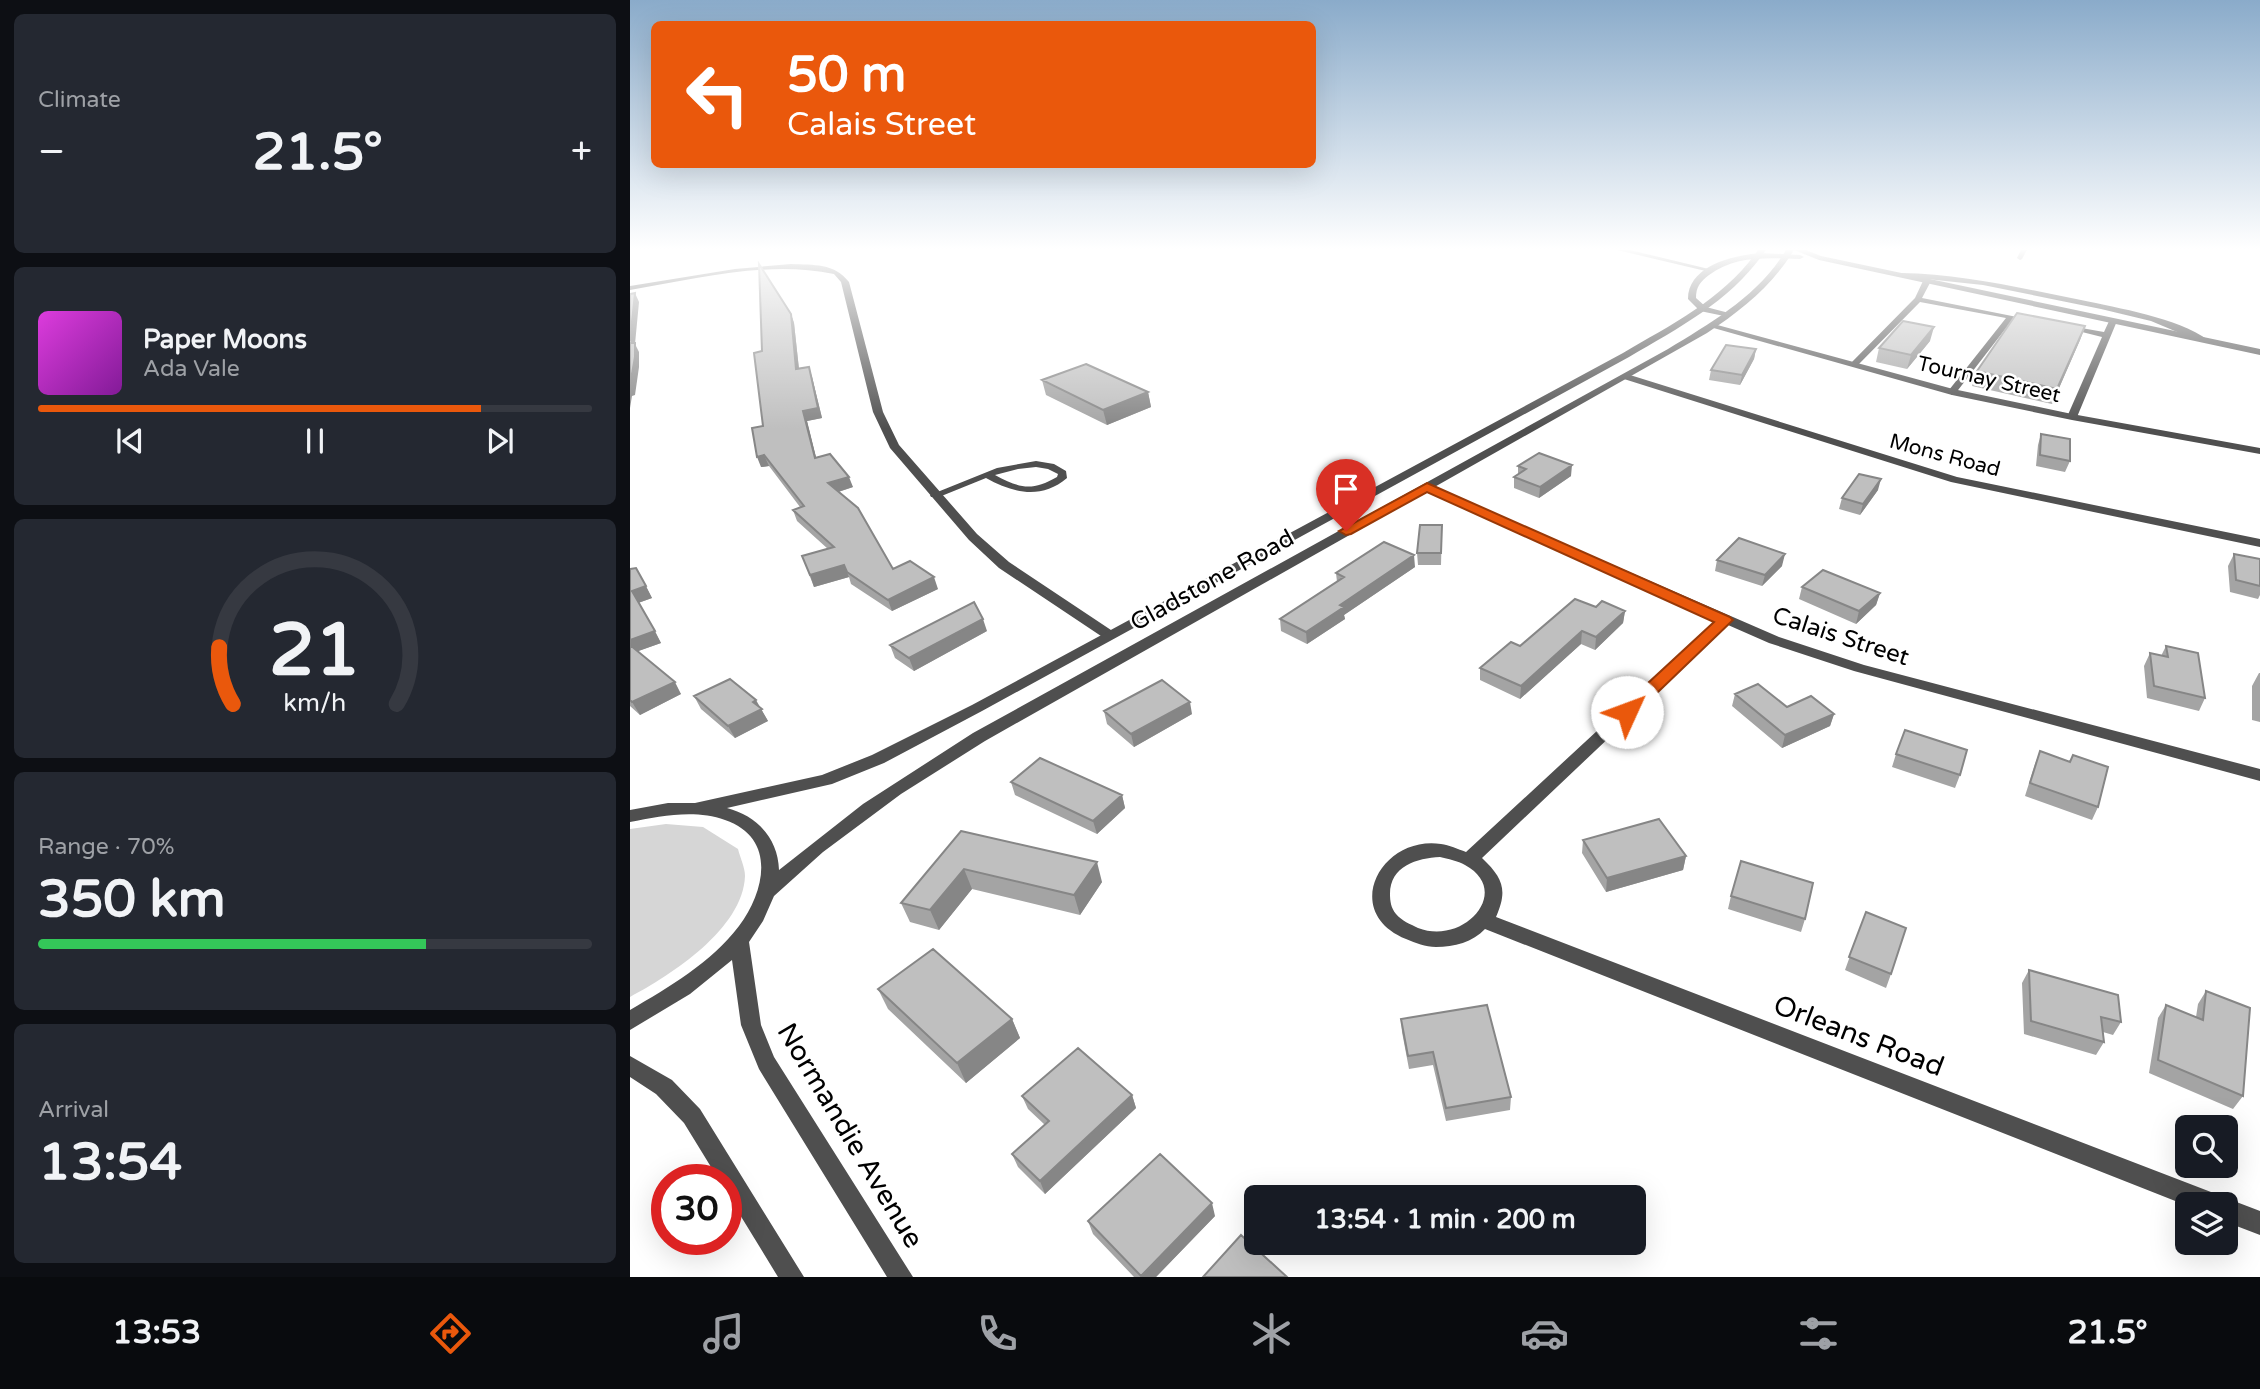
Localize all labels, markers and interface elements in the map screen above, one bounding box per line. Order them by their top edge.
text: 50 m [787,46,906,105]
icon: left [672,49,763,140]
text: Climate [38,86,121,114]
text: Calais Street [787,106,976,144]
text: 21.5° [253,121,383,184]
text: − [38,129,65,175]
text: + [571,129,592,175]
text: Paper Moons [143,324,307,355]
street label: Tournay Street [1915,351,2063,408]
text: Ada Vale [143,355,240,383]
icon: previous [111,422,149,460]
icon: pause [296,422,334,460]
icon: next [481,422,519,460]
street label: Mons Road [1887,429,2003,482]
pin [1316,459,1376,531]
icon: arrive [1327,470,1365,508]
street label: Gladstone Road [1125,524,1299,637]
street label: Calais Street [1769,601,1913,672]
text: 21 [269,608,361,696]
position arrow [1590,675,1664,749]
text: km/h [284,688,346,718]
text: Range · 70% [38,833,174,861]
text: 350 km [38,868,226,931]
street label: Orleans Road [1769,988,1949,1084]
street label: Normandie Avenue [770,1017,931,1254]
text: Arrival [38,1096,109,1124]
map controls [2175,1115,2238,1255]
button: search [2175,1115,2238,1178]
text: 13:54 [38,1131,182,1194]
speed limit sign: 30 [651,1164,742,1255]
button: layers [2175,1192,2238,1255]
text: 13:54 · 1 min · 200 m [1314,1204,1576,1235]
icon: directions [426,1309,475,1358]
icon: music [699,1309,748,1358]
icon: phone [973,1309,1022,1358]
icon: climate [1247,1309,1296,1358]
icon: car [1520,1309,1569,1358]
icon: filters [1794,1309,1843,1358]
text: 13:53 [112,1314,201,1352]
text: 21.5° [2068,1314,2148,1352]

